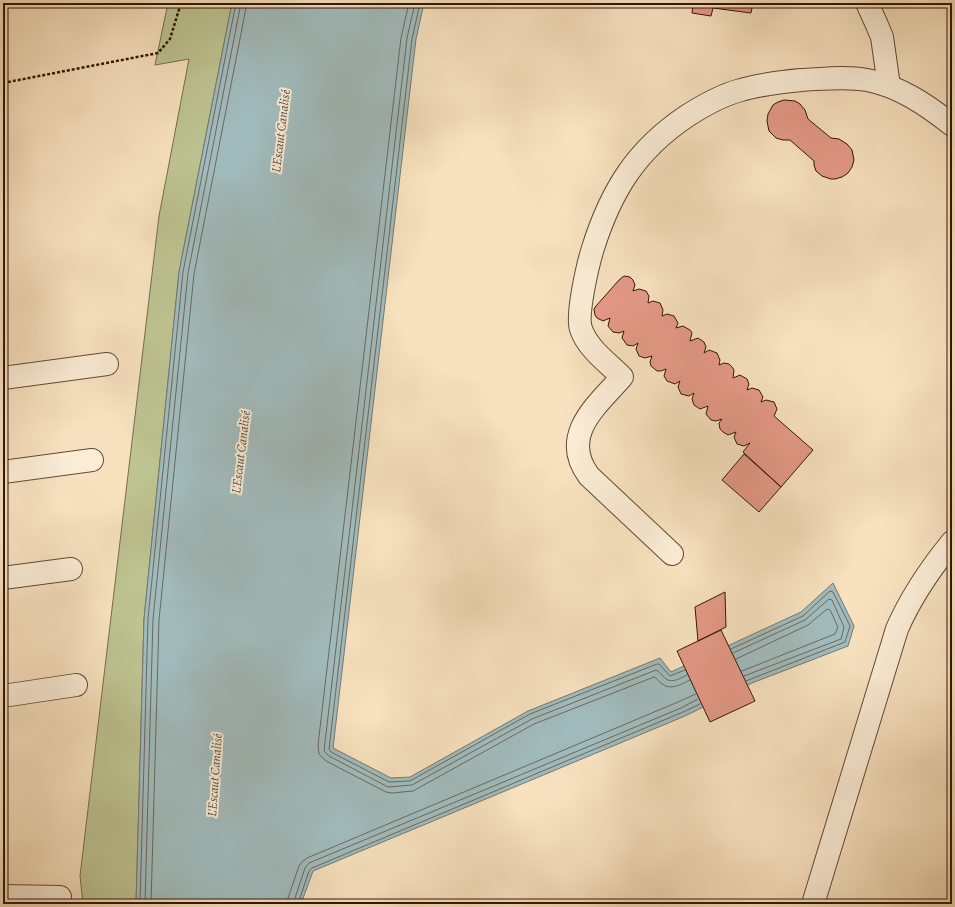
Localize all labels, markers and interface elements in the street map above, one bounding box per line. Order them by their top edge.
water label: L'Escaut Canalisé [267,88,294,173]
water label: L'Escaut Canalisé [227,409,254,494]
water label: L'Escaut Canalisé [203,733,226,817]

